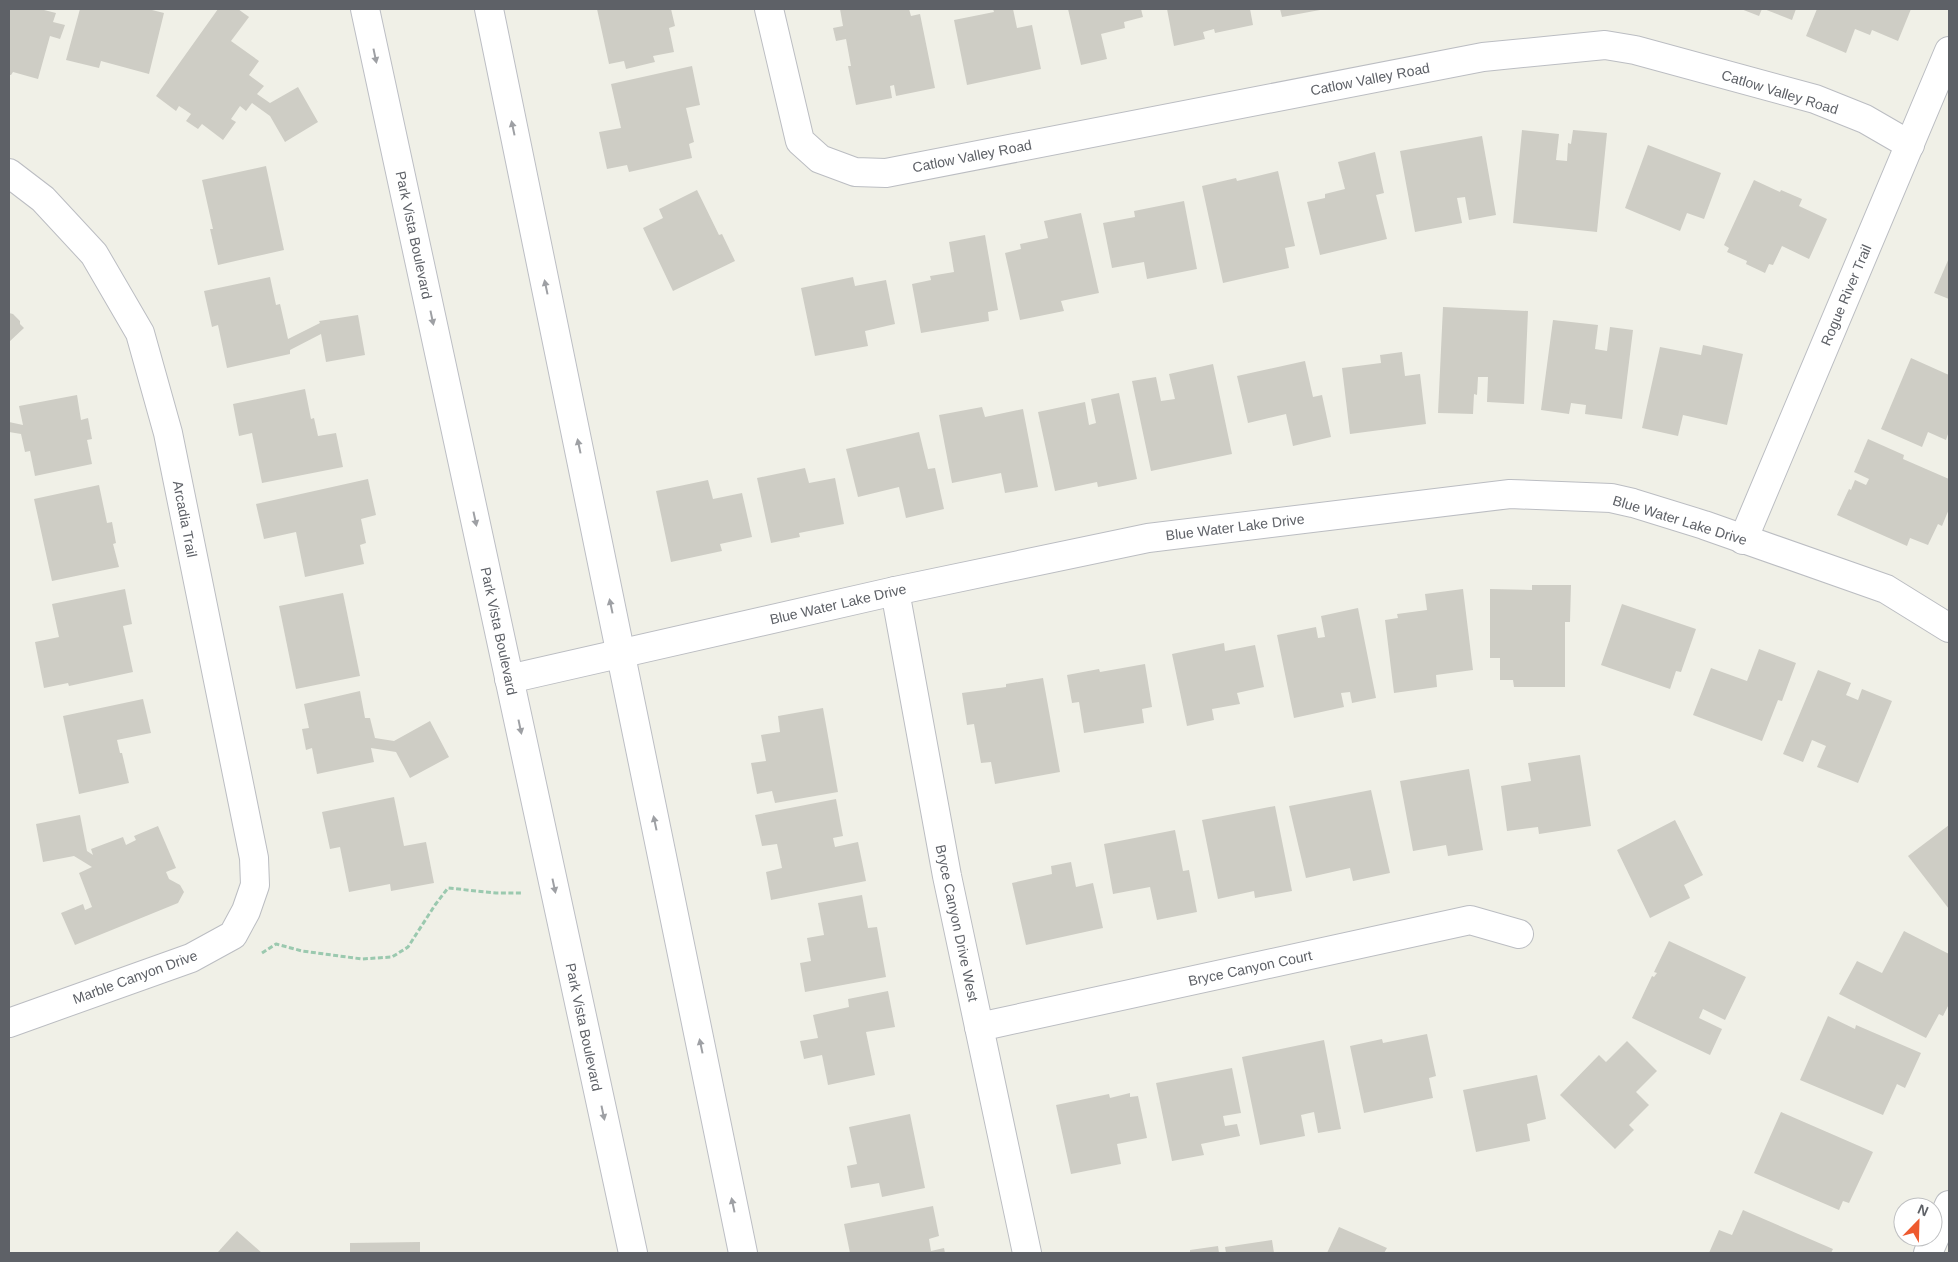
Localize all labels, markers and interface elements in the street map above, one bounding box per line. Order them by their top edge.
one-way arrow [371,49,379,64]
street label: Catlow Valley Road [1309,60,1431,98]
street label: Catlow Valley Road [1720,67,1840,117]
one-way arrow [509,121,517,136]
street label: Catlow Valley Road [911,137,1033,175]
street label: Park Vista Boulevard [393,170,435,300]
street label: Rogue River Trail [1818,242,1874,348]
one-way arrow [542,280,550,295]
one-way arrow [428,310,436,326]
one-way arrow [574,438,582,454]
street label: Arcadia Trail [170,479,200,559]
street label: Blue Water Lake Drive [1611,492,1749,548]
one-way arrow [471,511,479,527]
street label: Blue Water Lake Drive [1165,511,1305,543]
street label: Park Vista Boulevard [478,566,520,696]
street label: Blue Water Lake Drive [768,580,908,627]
one-way arrow [607,598,615,613]
one-way arrow [516,720,524,736]
one-way arrow [651,814,659,830]
street label: Bryce Canyon Drive West [933,843,981,1003]
one-way arrow [550,878,558,894]
street label: Marble Canyon Drive [70,947,200,1007]
street label: Bryce Canyon Court [1187,947,1313,989]
street label: Park Vista Boulevard [563,962,605,1092]
one-way arrow [697,1039,705,1054]
one-way arrow [599,1106,607,1121]
one-way arrow [729,1197,737,1213]
north arrow [1893,1197,1943,1247]
text: N [1915,1201,1931,1219]

